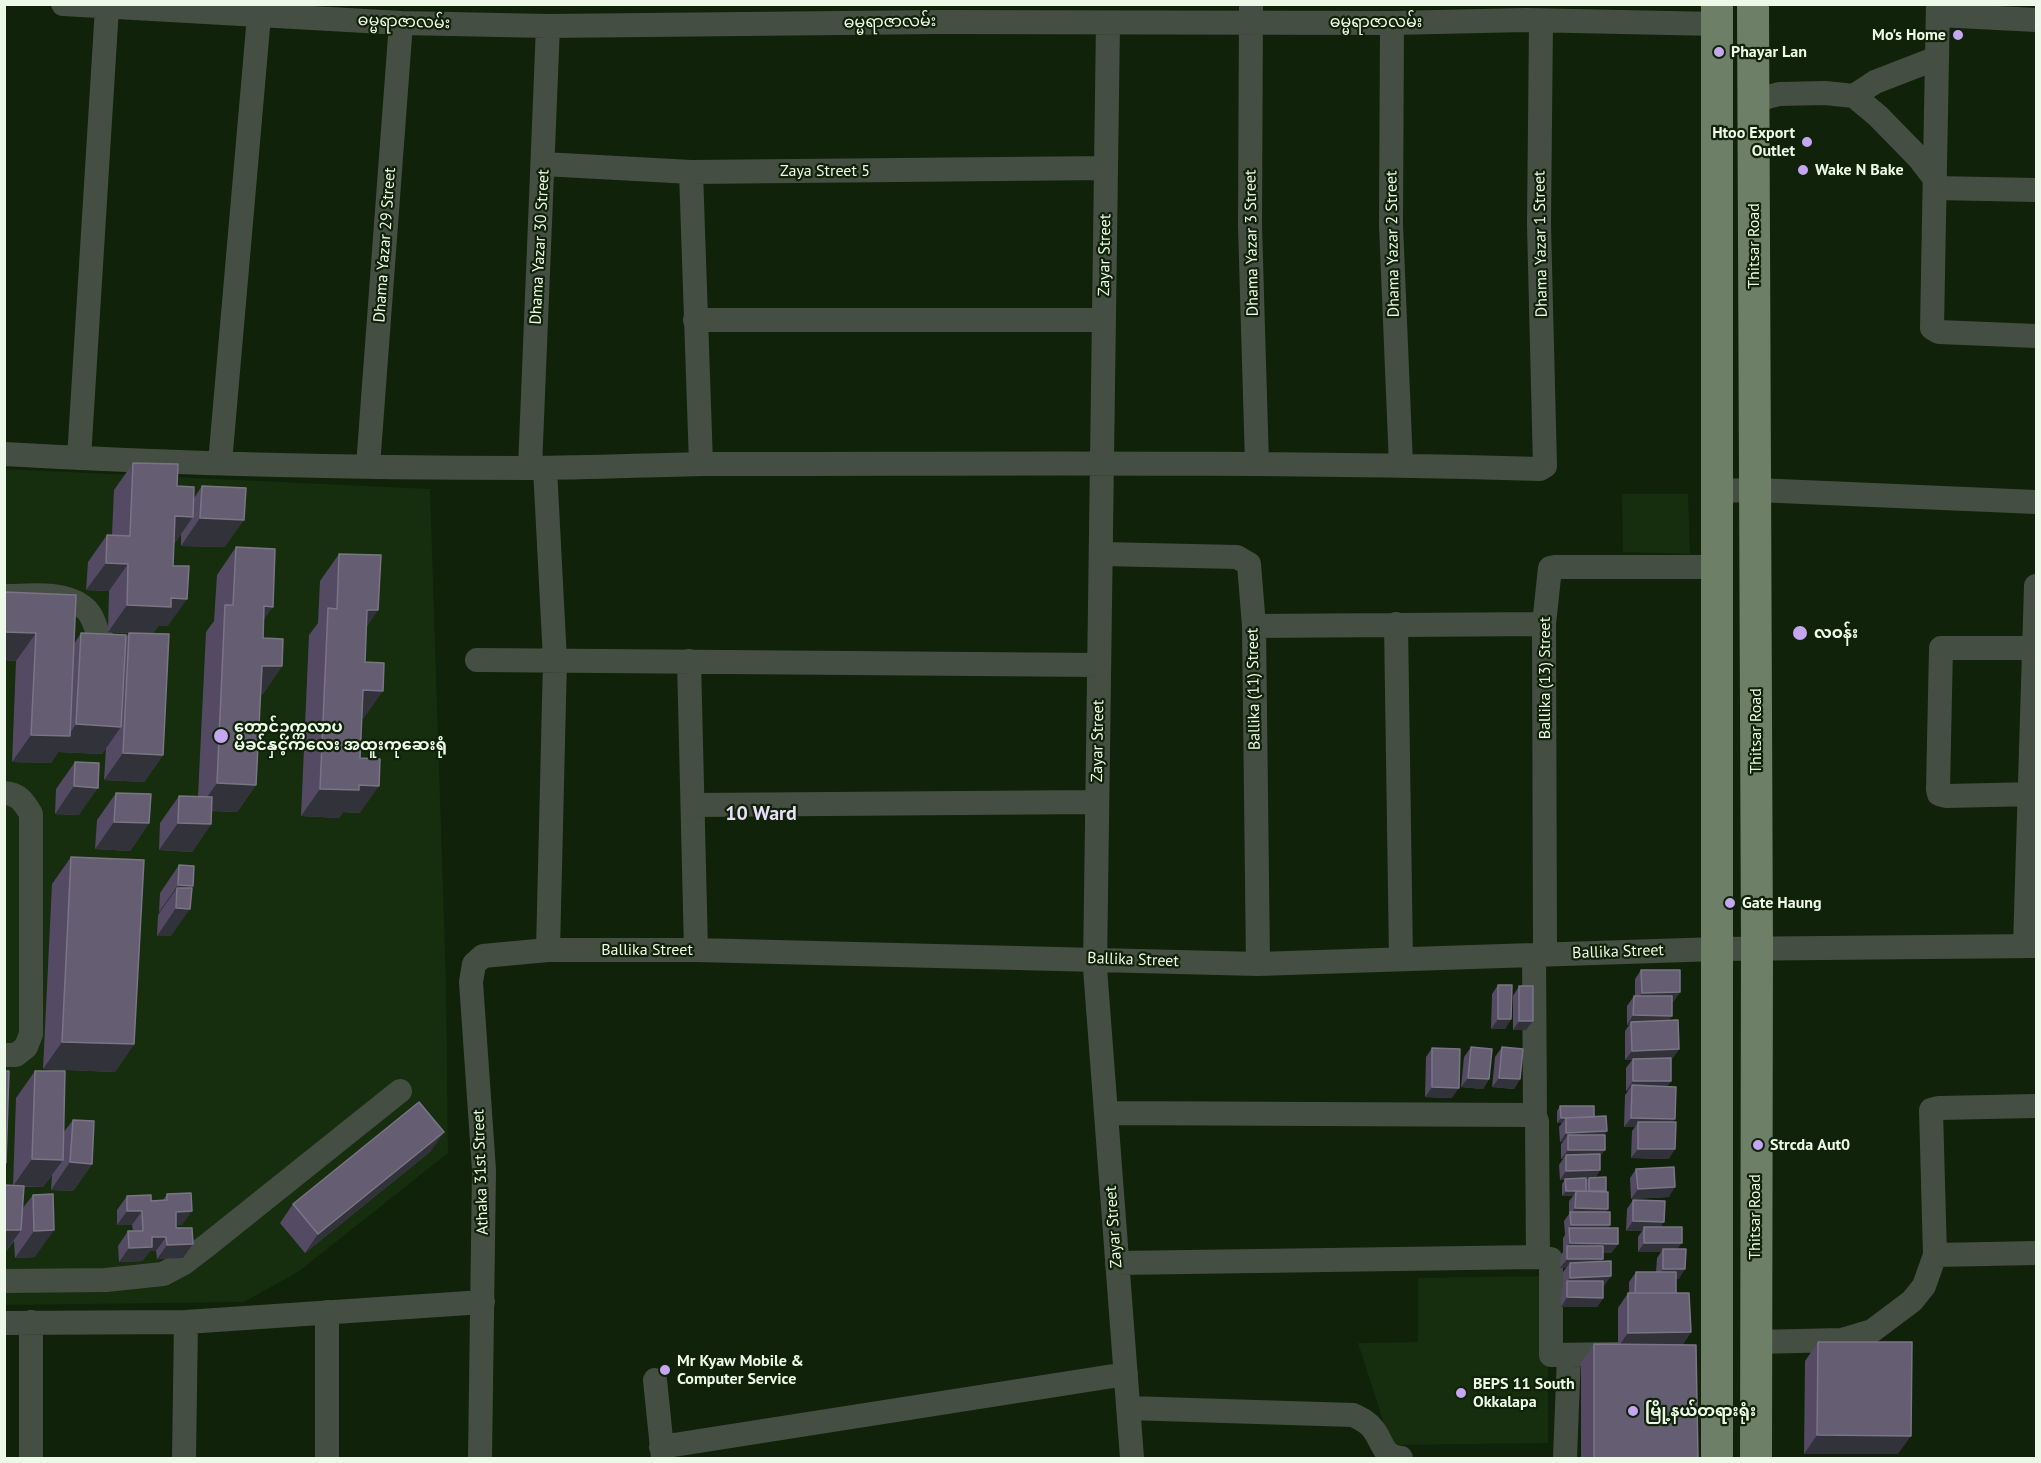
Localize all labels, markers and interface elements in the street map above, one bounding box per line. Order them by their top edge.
street label: ဓမ္မရာဇာလမ်း [357,11,451,33]
street label: ဓမ္မရာဇာလမ်း [844,12,936,32]
street label: ဓမ္မရာဇာလမ်း [1330,12,1422,32]
place label: Mo's Home [1872,25,1946,45]
marker: Mo's Home [1951,28,1965,42]
place label: Phayar Lan [1731,42,1807,62]
marker: Phayar Lan [1712,45,1726,59]
place label: Htoo Export Outlet [1712,123,1795,161]
marker: Htoo Export Outlet [1800,135,1814,149]
place label: Wake N Bake [1815,160,1904,180]
street label: Zaya Street 5 [780,161,870,181]
marker: Wake N Bake [1796,163,1810,177]
street label: Dhama Yazar 29 Street [370,167,400,323]
street label: Dhama Yazar 30 Street [526,169,554,325]
street label: Dhama Yazar 3 Street [1241,169,1263,317]
street label: Dhama Yazar 2 Street [1382,170,1404,318]
street label: Dhama Yazar 1 Street [1530,170,1552,318]
street label: Thitsar Road [1744,203,1764,289]
street label: Zayar Street [1095,214,1115,296]
street label: Ballika (13) Street [1535,617,1555,739]
place label: လဝန်း [1814,623,1858,643]
marker: လဝန်း [1791,624,1809,642]
street label: Ballika (11) Street [1243,628,1265,750]
street label: Thitsar Road [1746,688,1766,774]
street label: Zayar Street [1088,700,1108,782]
place label: တောင်ဥက္ကလာပ မိခင်နှင့်ကလေး အထူးကုဆေးရုံ [234,717,447,755]
marker: တောင်ဥက္ကလာပ မိခင်နှင့်ကလေး အထူးကုဆေးရုံ [212,727,230,745]
district label: 10 Ward [725,802,797,826]
place label: Gate Haung [1742,893,1822,913]
marker: Gate Haung [1723,896,1737,910]
street label: Ballika Street [601,940,693,960]
street label: Ballika Street [1572,941,1664,963]
street label: Ballika Street [1087,949,1179,971]
street label: Athaka 31st Street [469,1109,493,1235]
place label: Strcda Aut0 [1770,1135,1850,1155]
marker: Strcda Aut0 [1751,1138,1765,1152]
street label: Thitsar Road [1745,1174,1765,1260]
street label: Zayar Street [1102,1185,1126,1269]
place label: Mr Kyaw Mobile & Computer Service [677,1351,804,1389]
marker: Mr Kyaw Mobile & Computer Service [658,1363,672,1377]
place label: BEPS 11 South Okkalapa [1473,1374,1575,1412]
marker: BEPS 11 South Okkalapa [1454,1386,1468,1400]
place label: မြို့နယ်တရားရုံး [1645,1401,1756,1421]
marker: မြို့နယ်တရားရုံး [1626,1404,1640,1418]

